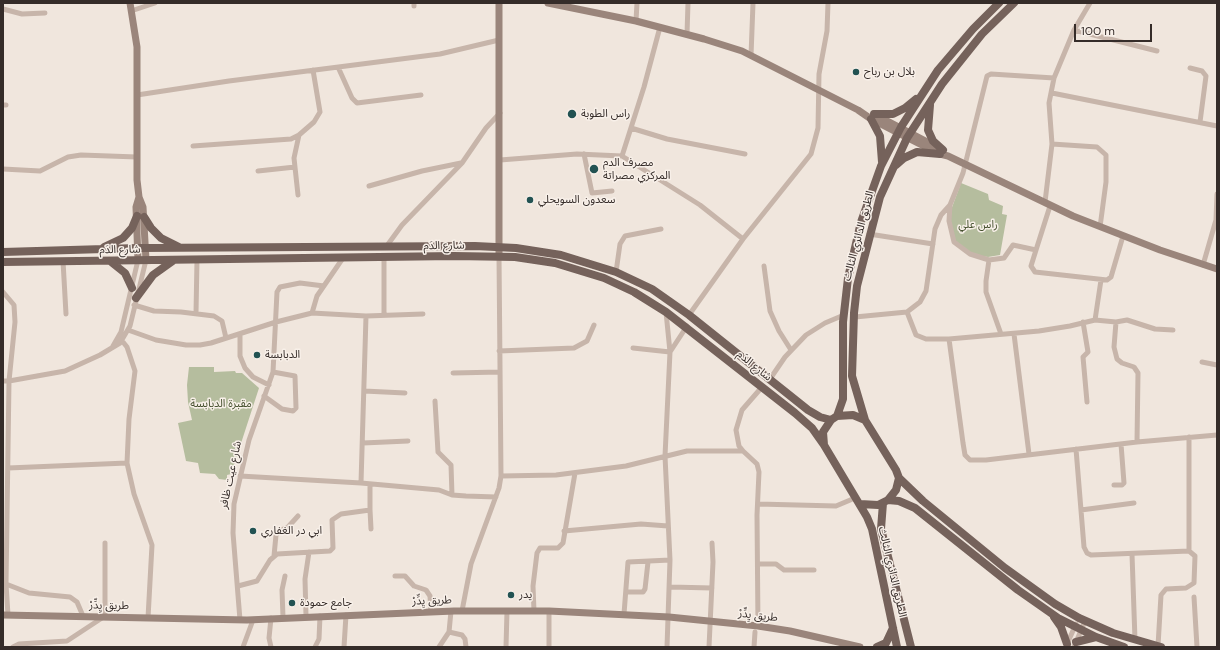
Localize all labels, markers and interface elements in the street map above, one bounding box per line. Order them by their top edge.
scale bar [1076,16,1154,42]
text: 100 m [1081,23,1115,39]
place label: بلال بن رباح [864,65,915,79]
marker: بلال بن رباح [851,67,861,77]
place label: راس الطوبة [581,107,630,121]
marker: راس الطوبة [566,108,578,120]
place label: مصرف الدم المركزي مصراتة [603,156,670,182]
marker: مصرف الدم المركزي مصراتة [588,163,600,175]
street label: الطريق الدائري الثالث [841,190,877,282]
place label: سعدون السويحلي [538,193,615,207]
marker: سعدون السويحلي [525,195,535,205]
park label: راس علي [958,218,998,232]
street label: شارع الدَم [423,239,465,253]
street label: شارع الدَم [99,243,141,257]
place label: الدبابسة [265,348,300,362]
street label: شارع الدَم [734,348,774,384]
marker: الدبابسة [252,350,262,360]
park label: مقبرة الدبابسة [190,397,252,411]
street label: شارع عيت ظافر [217,440,245,510]
place label: ابي در الغفاري [261,524,322,538]
street label: الطريق الدائري الثالث [875,525,909,619]
marker: ابي در الغفاري [248,526,258,536]
place label: يدر [519,588,532,602]
marker: يدر [506,590,516,600]
street label: طريق يِدِّرْ [412,594,452,608]
place label: جامع حمودة [300,596,352,610]
marker: جامع حمودة [287,598,297,608]
street label: طريق يِدِّرْ [89,599,129,613]
street label: طريق يِدِّرْ [737,607,779,625]

